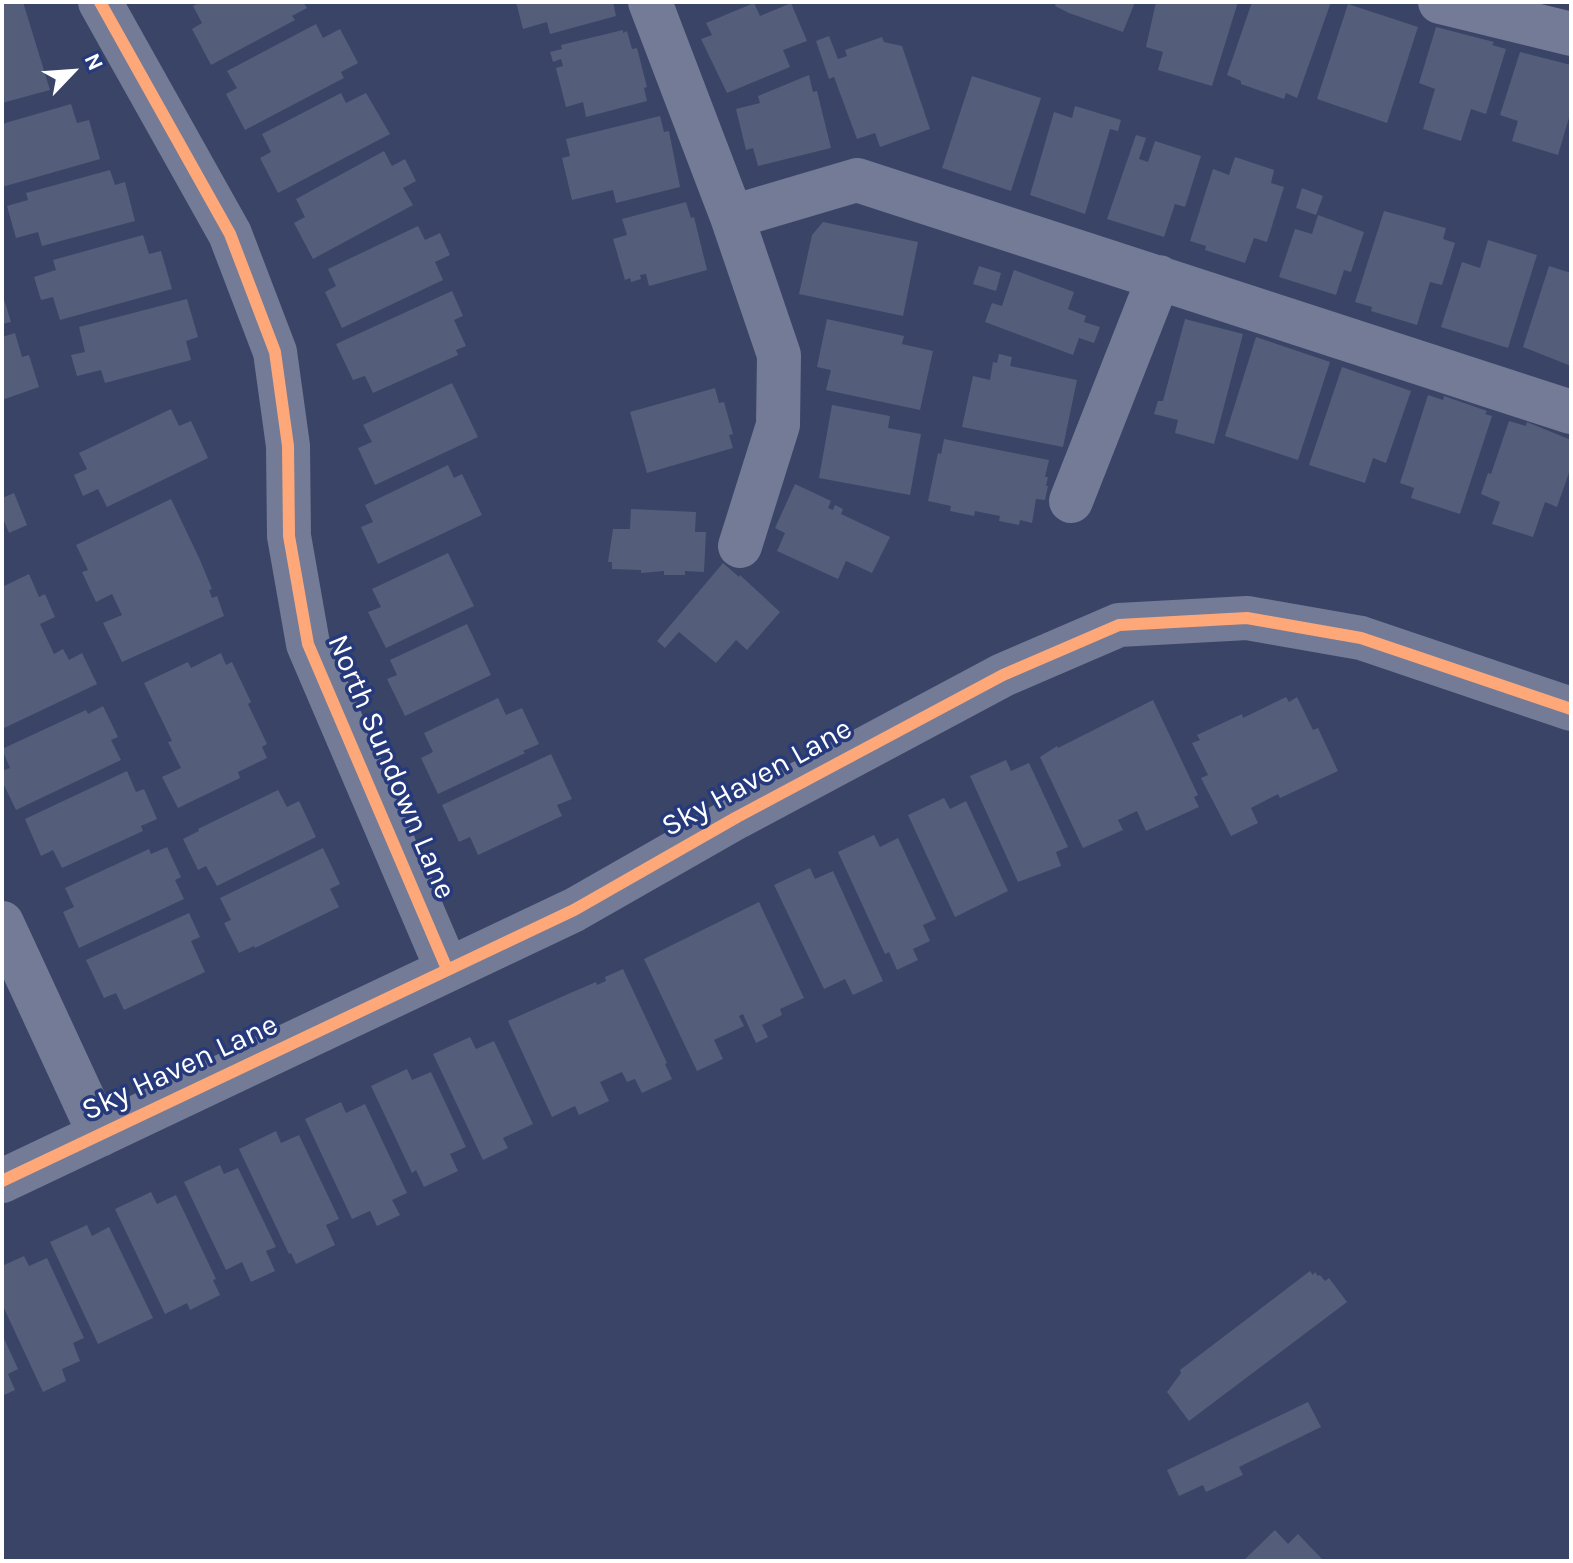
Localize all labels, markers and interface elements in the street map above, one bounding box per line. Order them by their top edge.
north arrow [32,32,112,112]
text: N [79,49,109,75]
street label: North Sundown Lane [319,629,463,905]
street label: Sky Haven Lane [656,711,858,845]
street label: Sky Haven Lane [76,1007,284,1129]

